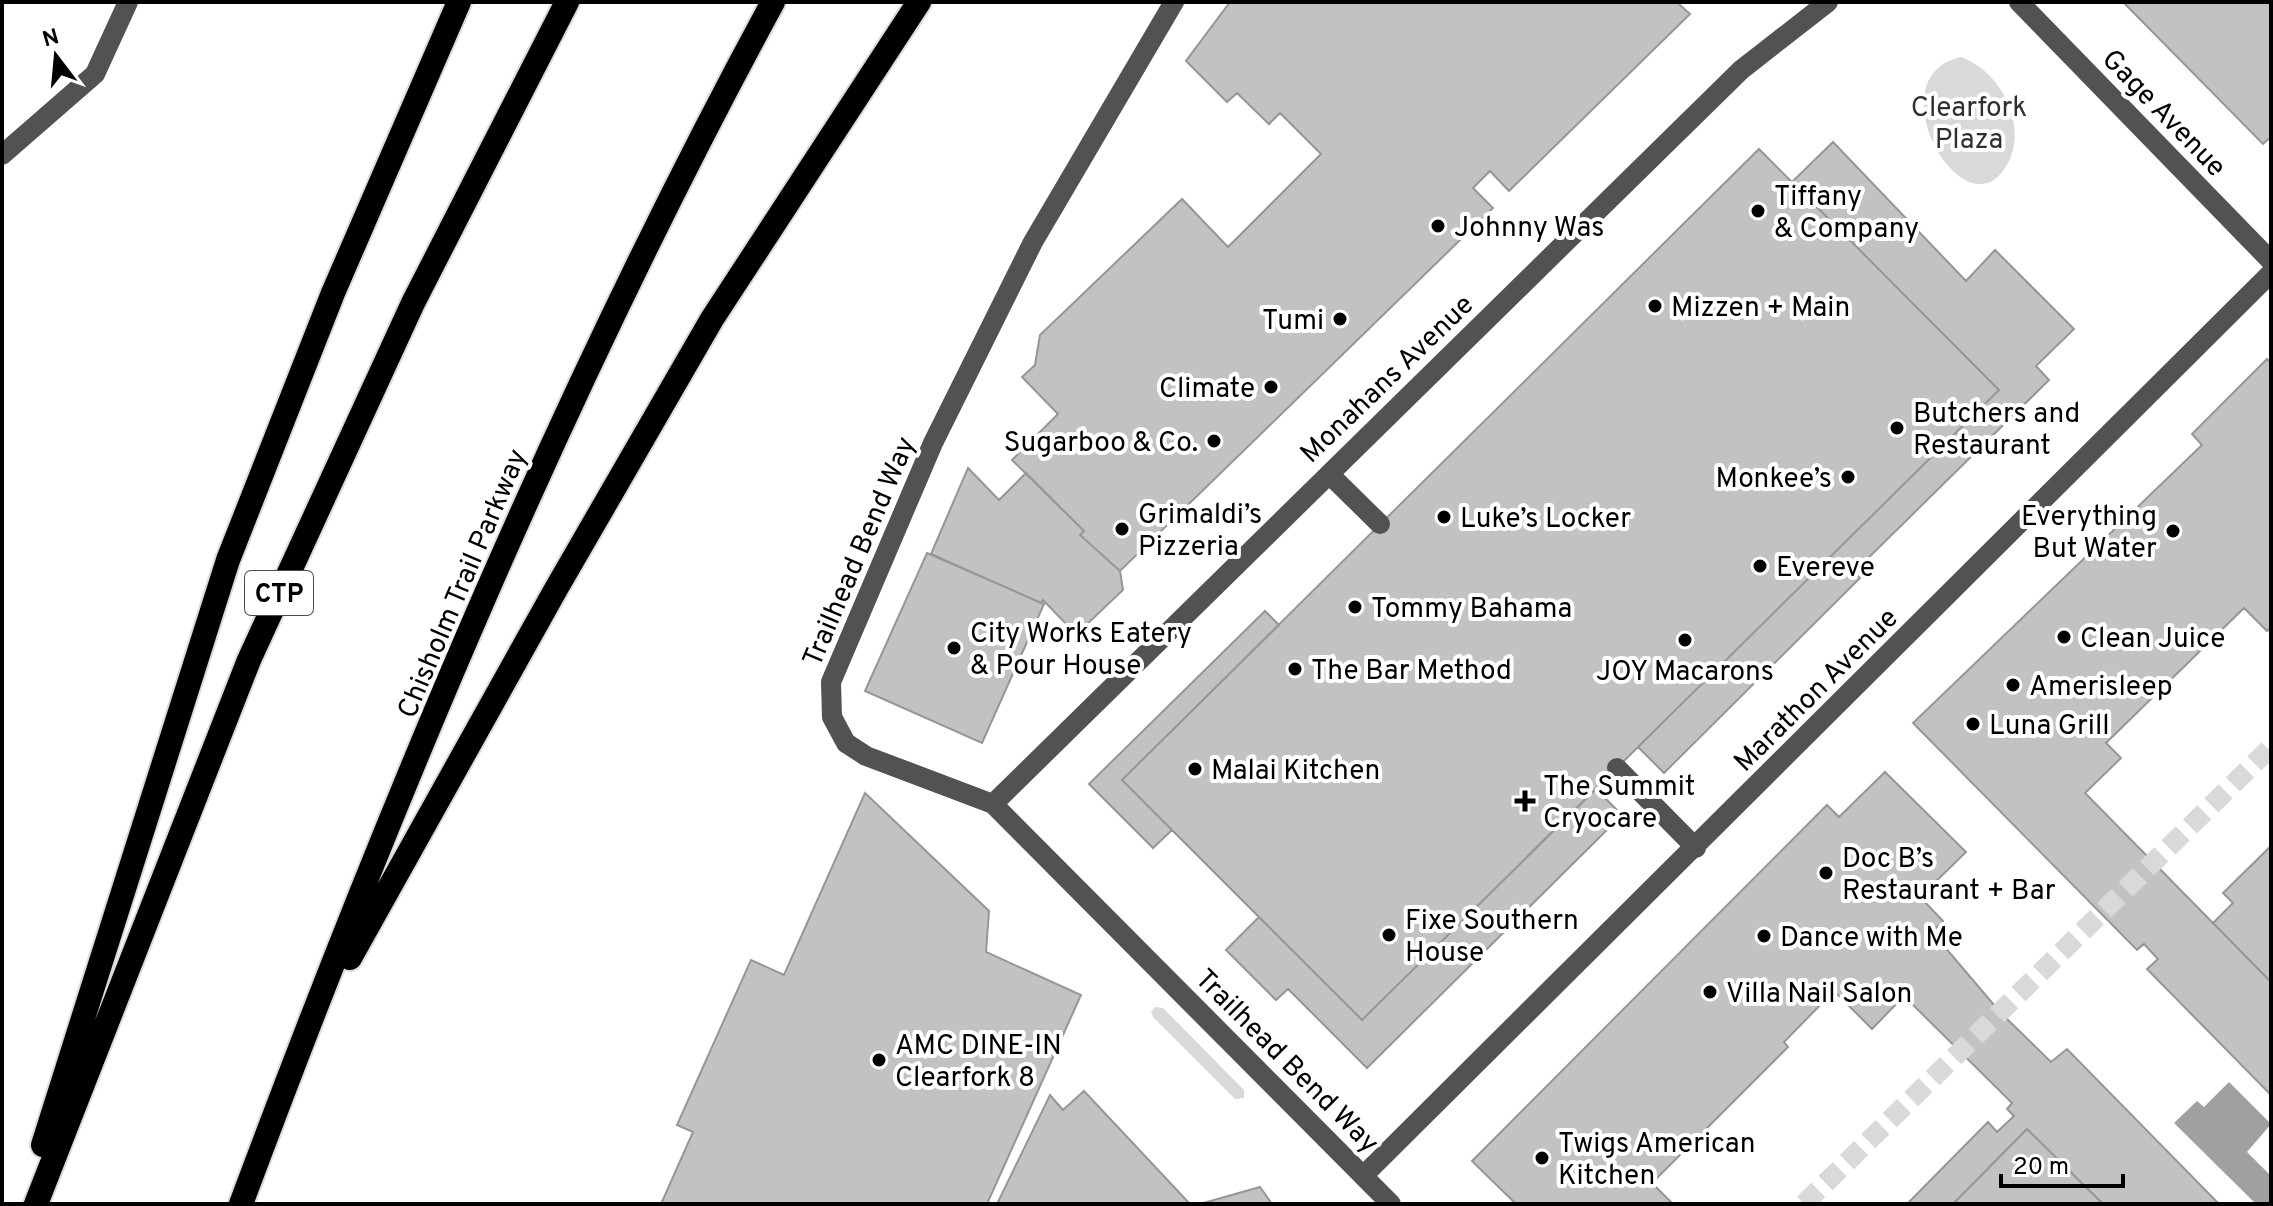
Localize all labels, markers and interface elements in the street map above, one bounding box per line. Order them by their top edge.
north arrow [16,16,96,96]
text: N [40,24,62,54]
street label: Gage Avenue [2093,43,2233,186]
park label: Clearfork Plaza [1911,91,2027,159]
place label: Tiffany & Company [1774,180,1919,248]
marker: Tiffany & Company [1749,202,1767,220]
place label: Johnny Was [1454,211,1604,247]
marker: Johnny Was [1429,217,1447,235]
street label: Monahans Avenue [1294,288,1482,472]
place label: Mizzen + Main [1671,291,1850,327]
marker: Mizzen + Main [1646,297,1664,315]
place label: Tumi [1262,304,1324,340]
marker: Tumi [1331,310,1349,328]
place label: Climate [1159,372,1255,408]
marker: Climate [1262,378,1280,396]
place label: Butchers and Restaurant [1913,397,2080,465]
marker: Butchers and Restaurant [1888,419,1906,437]
place label: Sugarboo & Co. [1004,426,1198,462]
street label: Trailhead Bend Way [796,432,925,673]
marker: Sugarboo & Co. [1205,432,1223,450]
street label: Chisholm Trail Parkway [391,444,537,724]
place label: Monkee’s [1716,462,1832,498]
marker: Monkee’s [1839,468,1857,486]
place label: Grimaldi’s Pizzeria [1138,498,1262,566]
place label: Everything But Water [2021,500,2157,568]
place label: Luke’s Locker [1460,502,1631,538]
marker: Luke’s Locker [1435,508,1453,526]
marker: Grimaldi’s Pizzeria [1113,520,1131,538]
marker: Everything But Water [2164,522,2182,540]
place label: Evereve [1776,551,1875,587]
marker: Evereve [1751,557,1769,575]
road number: CTP [245,571,313,615]
place label: Tommy Bahama [1371,592,1572,628]
marker: Tommy Bahama [1346,598,1364,616]
street label: Marathon Avenue [1727,601,1907,781]
place label: City Works Eatery & Pour House [970,617,1192,685]
place label: Clean Juice [2080,622,2225,658]
marker: Clean Juice [2055,628,2073,646]
marker: JOY Macarons [1676,631,1694,649]
marker: City Works Eatery & Pour House [945,639,963,657]
place label: The Bar Method [1311,654,1512,690]
place label: JOY Macarons [1596,655,1774,691]
marker: The Bar Method [1286,660,1304,678]
place label: Amerisleep [2029,670,2173,706]
marker: Amerisleep [2004,676,2022,694]
place label: Luna Grill [1989,709,2110,745]
marker: Luna Grill [1964,715,1982,733]
place label: Malai Kitchen [1211,754,1380,790]
marker: Malai Kitchen [1186,760,1204,778]
place label: The Summit Cryocare [1543,770,1695,838]
marker: The Summit Cryocare [1514,790,1536,812]
place label: Doc B’s Restaurant + Bar [1842,842,2056,910]
marker: Doc B’s Restaurant + Bar [1817,864,1835,882]
place label: Fixe Southern House [1405,904,1579,972]
place label: Dance with Me [1780,921,1963,957]
marker: Fixe Southern House [1380,926,1398,944]
marker: Dance with Me [1755,927,1773,945]
street label: Trailhead Bend Way [1186,962,1386,1162]
place label: Villa Nail Salon [1726,977,1912,1013]
marker: Villa Nail Salon [1701,983,1719,1001]
place label: AMC DINE-IN Clearfork 8 [895,1029,1062,1097]
marker: AMC DINE-IN Clearfork 8 [870,1051,888,1069]
place label: Twigs American Kitchen [1558,1127,1756,1195]
scale bar [2001,1138,2123,1188]
marker: Twigs American Kitchen [1533,1149,1551,1167]
text: 20 m [2013,1153,2069,1183]

